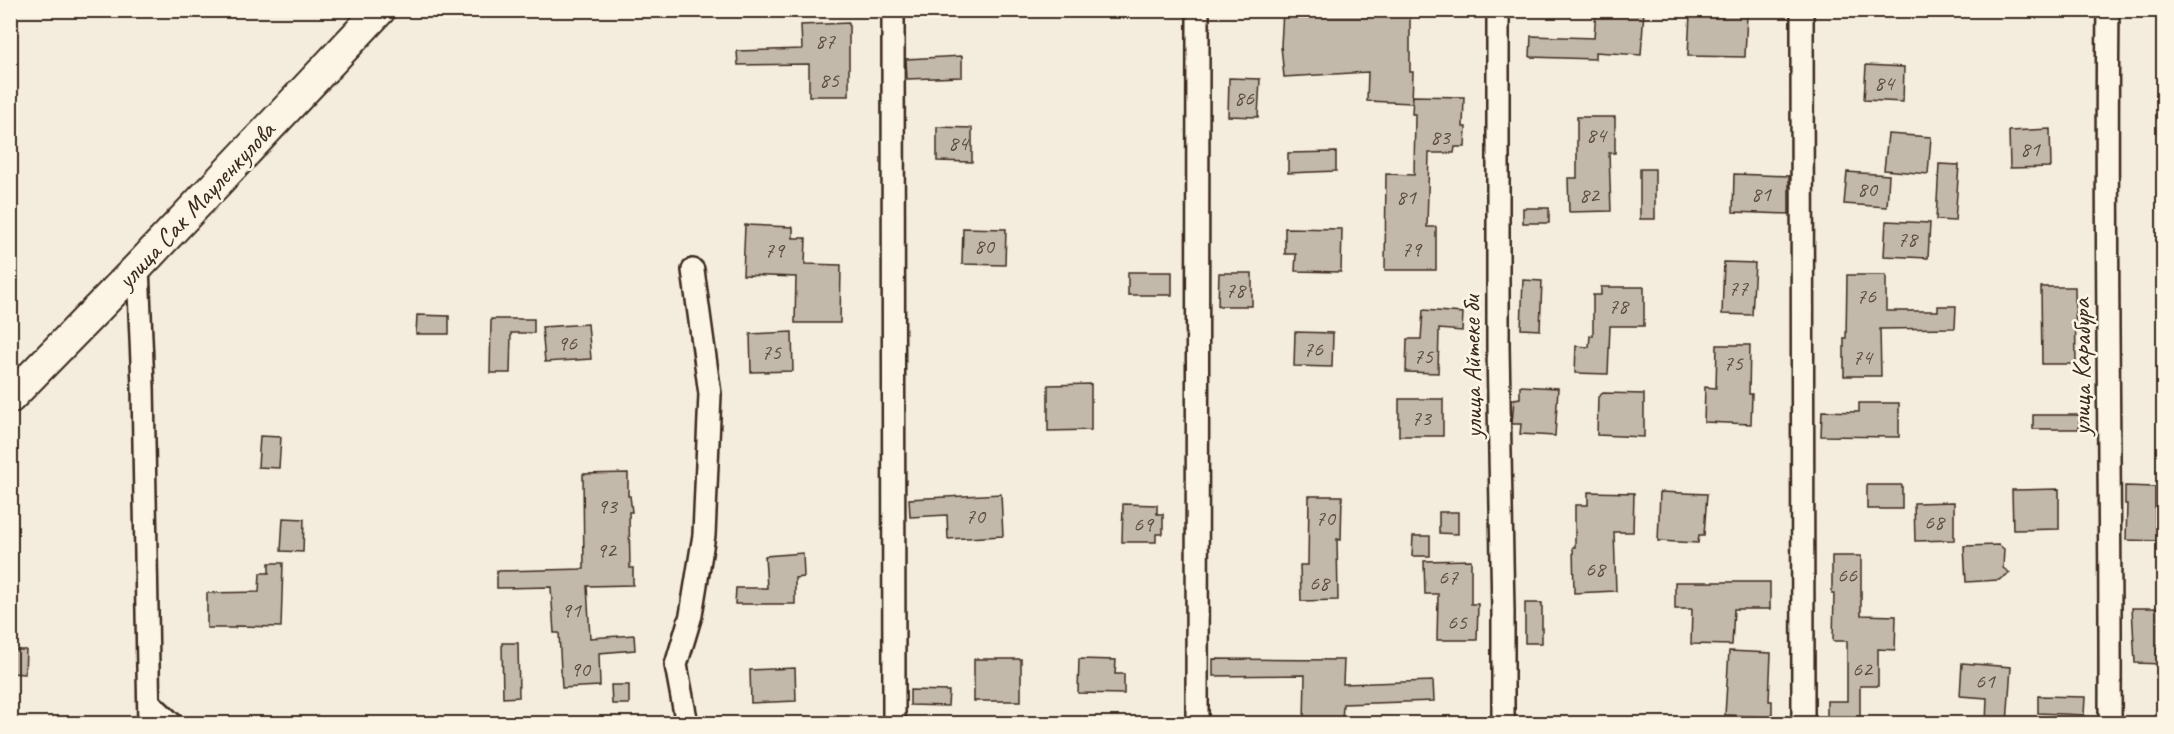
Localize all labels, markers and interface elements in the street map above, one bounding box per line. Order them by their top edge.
house number: 87 [815,27,836,55]
house number: 85 [819,66,840,94]
house number: 84 [1874,69,1896,97]
house number: 86 [1234,84,1255,112]
street label: улица Сак Мауленкулова [108,113,283,297]
house number: 84 [1586,121,1608,149]
house number: 83 [1430,123,1452,151]
house number: 84 [948,129,970,157]
house number: 81 [2020,135,2041,163]
house number: 80 [1857,175,1879,203]
house number: 81 [1751,180,1772,208]
house number: 82 [1579,181,1601,209]
house number: 81 [1396,183,1417,211]
house number: 78 [1897,225,1919,253]
house number: 80 [974,232,996,260]
house number: 79 [1401,235,1423,263]
house number: 79 [764,236,786,264]
house number: 77 [1728,274,1749,302]
house number: 78 [1225,276,1247,304]
house number: 76 [1856,282,1877,310]
house number: 78 [1608,292,1630,320]
street label: улица Айтеке би [1454,293,1490,441]
street label: улица Карабура [2065,297,2098,438]
house number: 96 [557,329,578,357]
house number: 76 [1303,335,1324,363]
house number: 75 [761,338,782,366]
house number: 75 [1413,342,1434,370]
house number: 74 [1852,343,1874,371]
house number: 75 [1723,349,1744,377]
house number: 73 [1411,404,1433,432]
house number: 93 [597,492,619,520]
house number: 70 [965,502,987,530]
house number: 70 [1315,504,1337,532]
house number: 68 [1924,508,1946,536]
house number: 69 [1133,510,1155,538]
house number: 92 [596,536,618,564]
house number: 68 [1585,555,1607,583]
house number: 66 [1837,561,1858,589]
house number: 67 [1438,563,1459,591]
house number: 68 [1309,569,1331,597]
house number: 91 [561,596,582,624]
house number: 65 [1447,608,1468,636]
house number: 90 [570,655,592,683]
house number: 62 [1852,655,1874,683]
house number: 61 [1975,667,1996,695]

